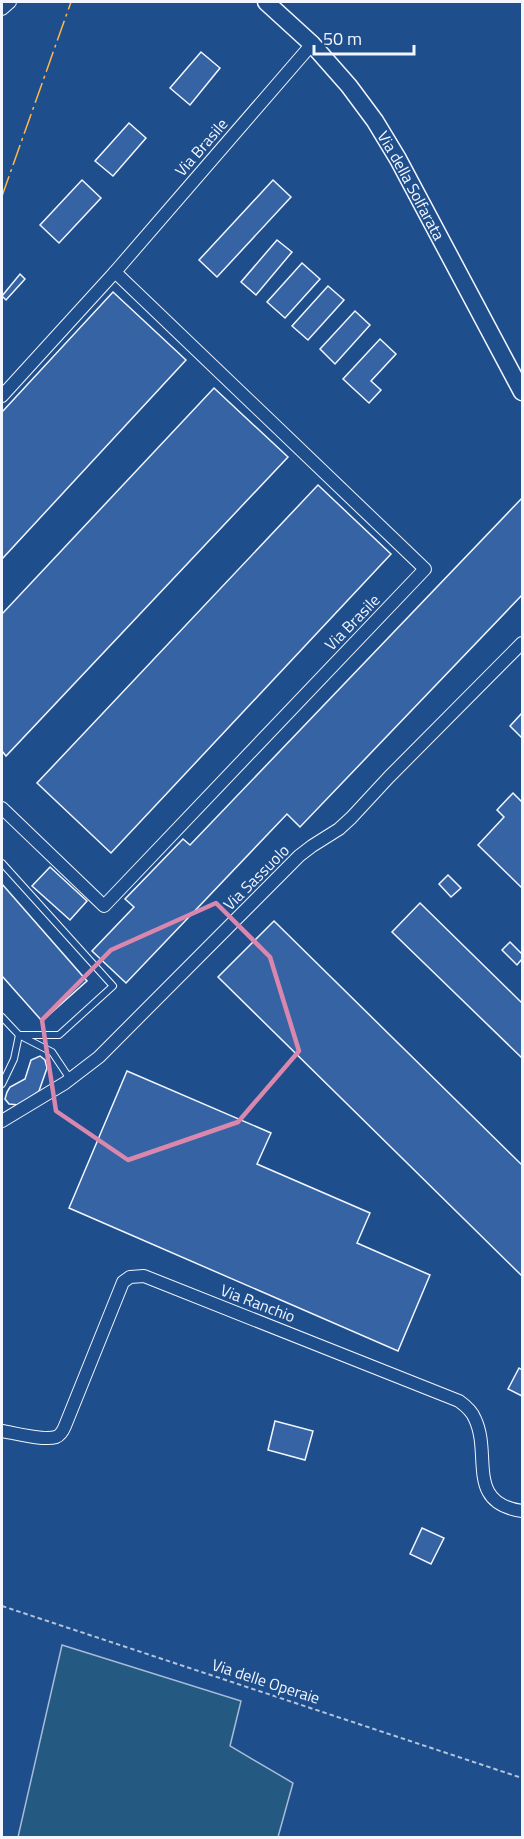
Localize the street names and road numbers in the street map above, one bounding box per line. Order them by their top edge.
street label: Via Brasile [169,113,233,181]
street label: Via della Solfarata [372,126,451,244]
street label: Via Brasile [319,588,385,656]
street label: Via Sassuolo [217,838,295,916]
street label: Via Ranchio [217,1278,299,1328]
street label: Via delle Operaie [209,1652,323,1710]

